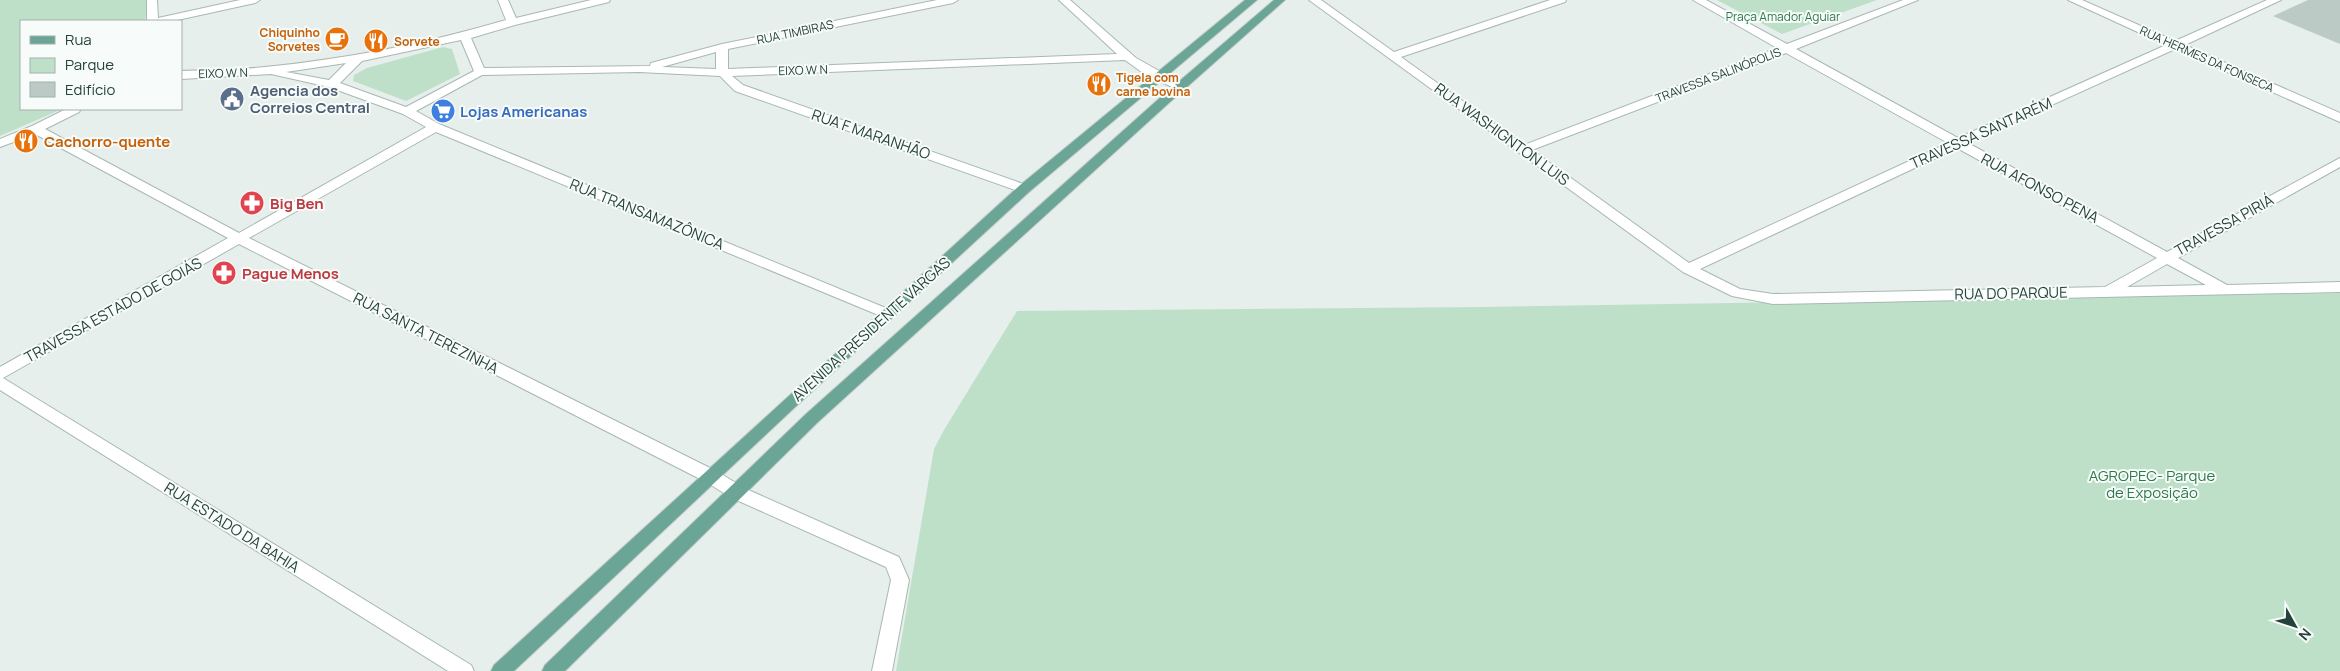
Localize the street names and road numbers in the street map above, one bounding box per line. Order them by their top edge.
street label: RUA TIMBIRAS [755,16,835,48]
street label: RUA HERMES DA FONSECA [2137,22,2277,96]
street label: TRAVESSA SALINÓPOLIS [1653,43,1783,107]
street label: EIXO W N [778,61,828,79]
street label: EIXO W N [198,64,248,82]
street label: RUA WASHIGNTON LUIS [1430,78,1574,190]
street label: TRAVESSA SANTARÉM [1907,92,2055,174]
street label: RUA F MARANHÃO [809,104,933,164]
street label: RUA AFONSO PENA [1977,148,2103,228]
street label: RUA TRANSAMAZÔNICA [567,173,728,255]
street label: TRAVESSA PIRIÁ [2171,189,2278,261]
street label: TRAVESSA ESTADO DE GOIÁS [21,252,205,368]
street label: AVENIDA PRESIDENTE VARGAS [787,252,955,406]
street label: RUA DO PARQUE [1954,282,2068,304]
street label: RUA SANTA TEREZINHA [350,287,503,379]
street label: RUA ESTADO DA BAHIA [160,477,304,577]

